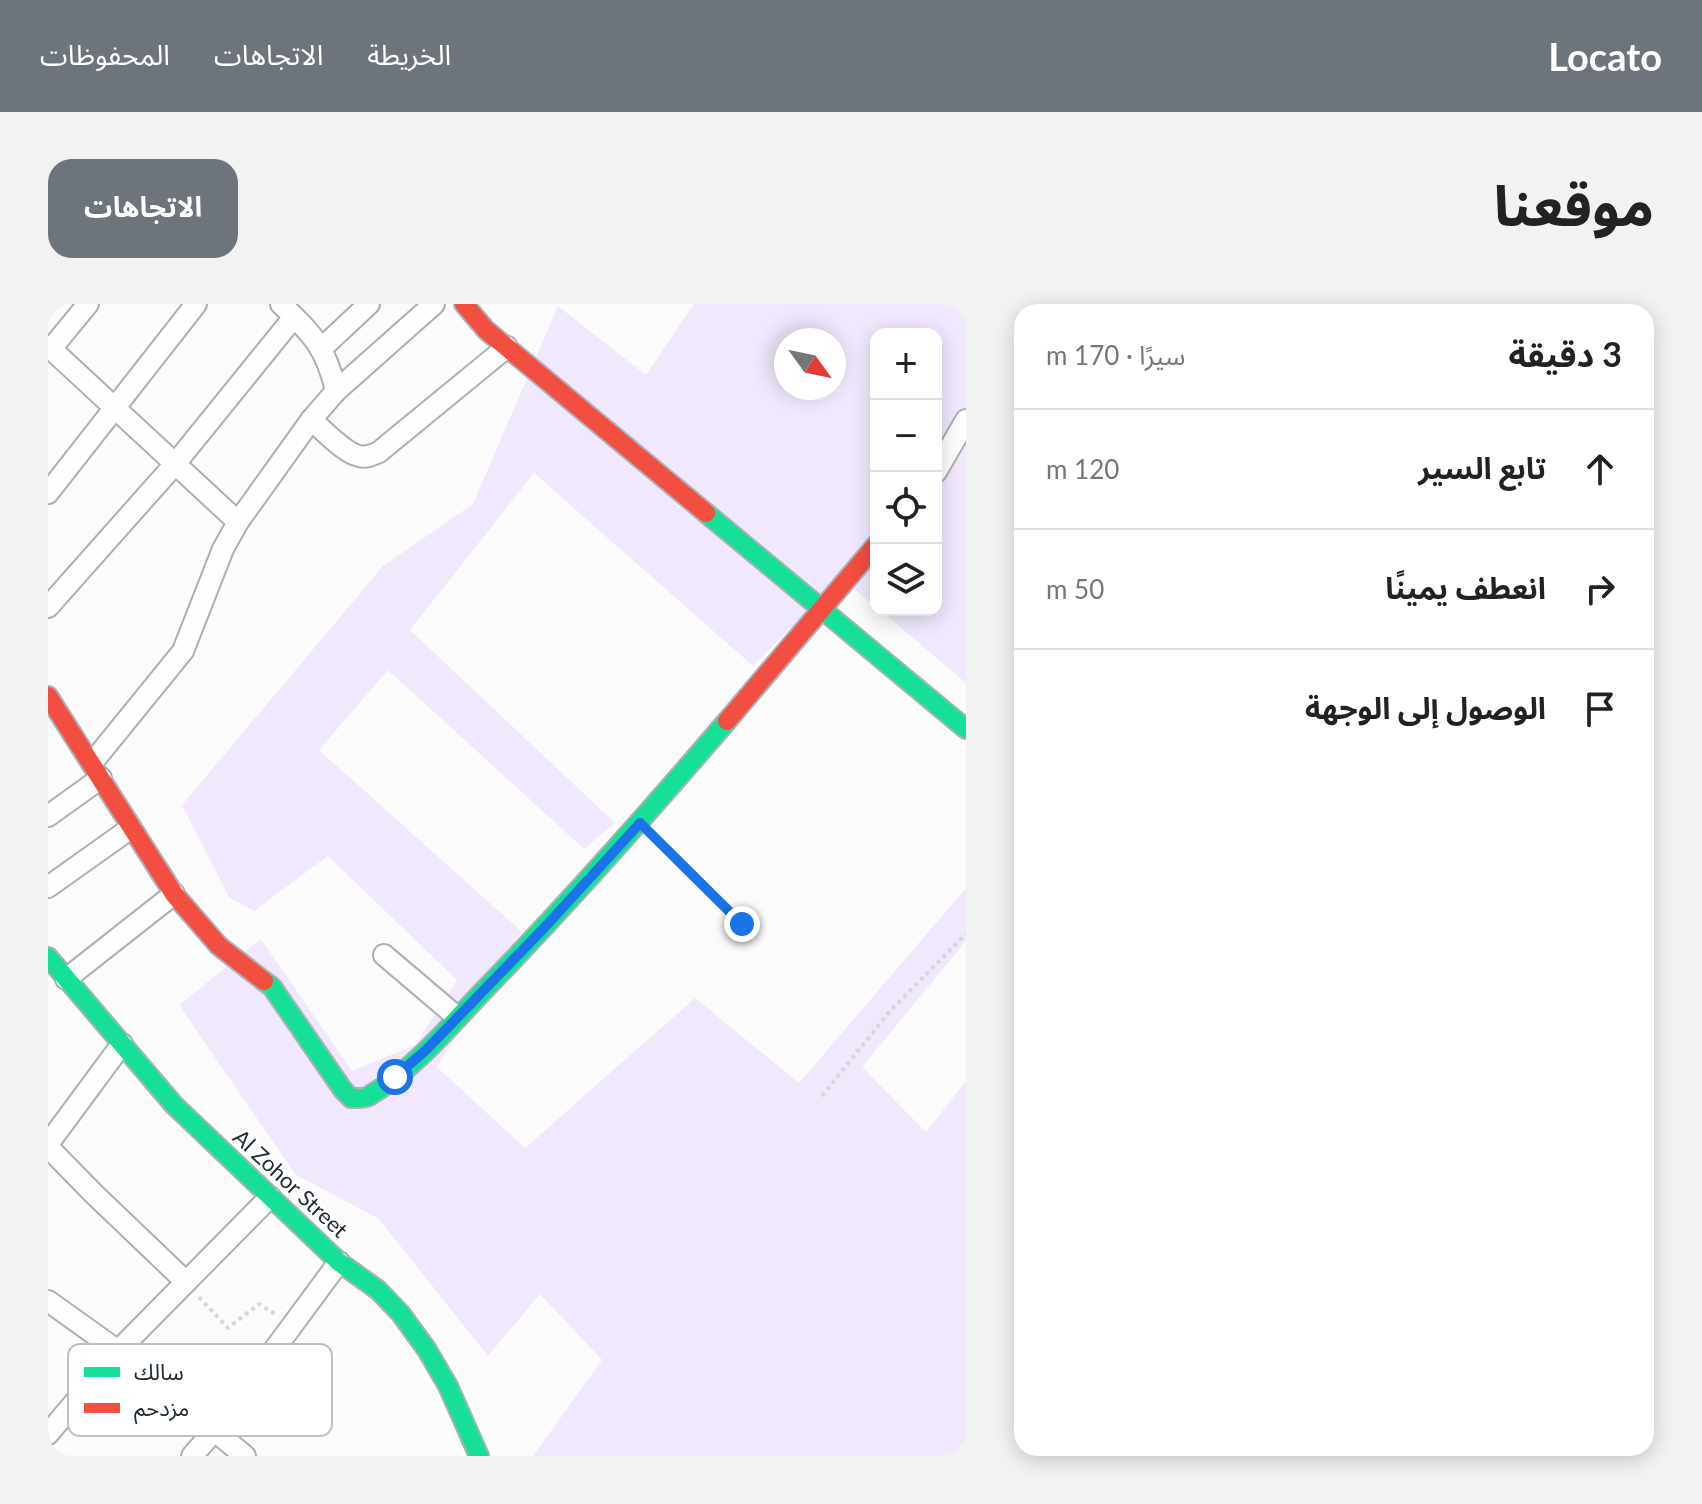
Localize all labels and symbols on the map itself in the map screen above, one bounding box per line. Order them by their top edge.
north arrow [774,328,846,400]
route end [724,906,760,942]
route start [377,1059,413,1095]
street label: Al Zohor Street [228,1123,354,1243]
legend [68,1344,332,1436]
text: سالك [134,1358,184,1385]
text: مزدحم [134,1394,189,1425]

